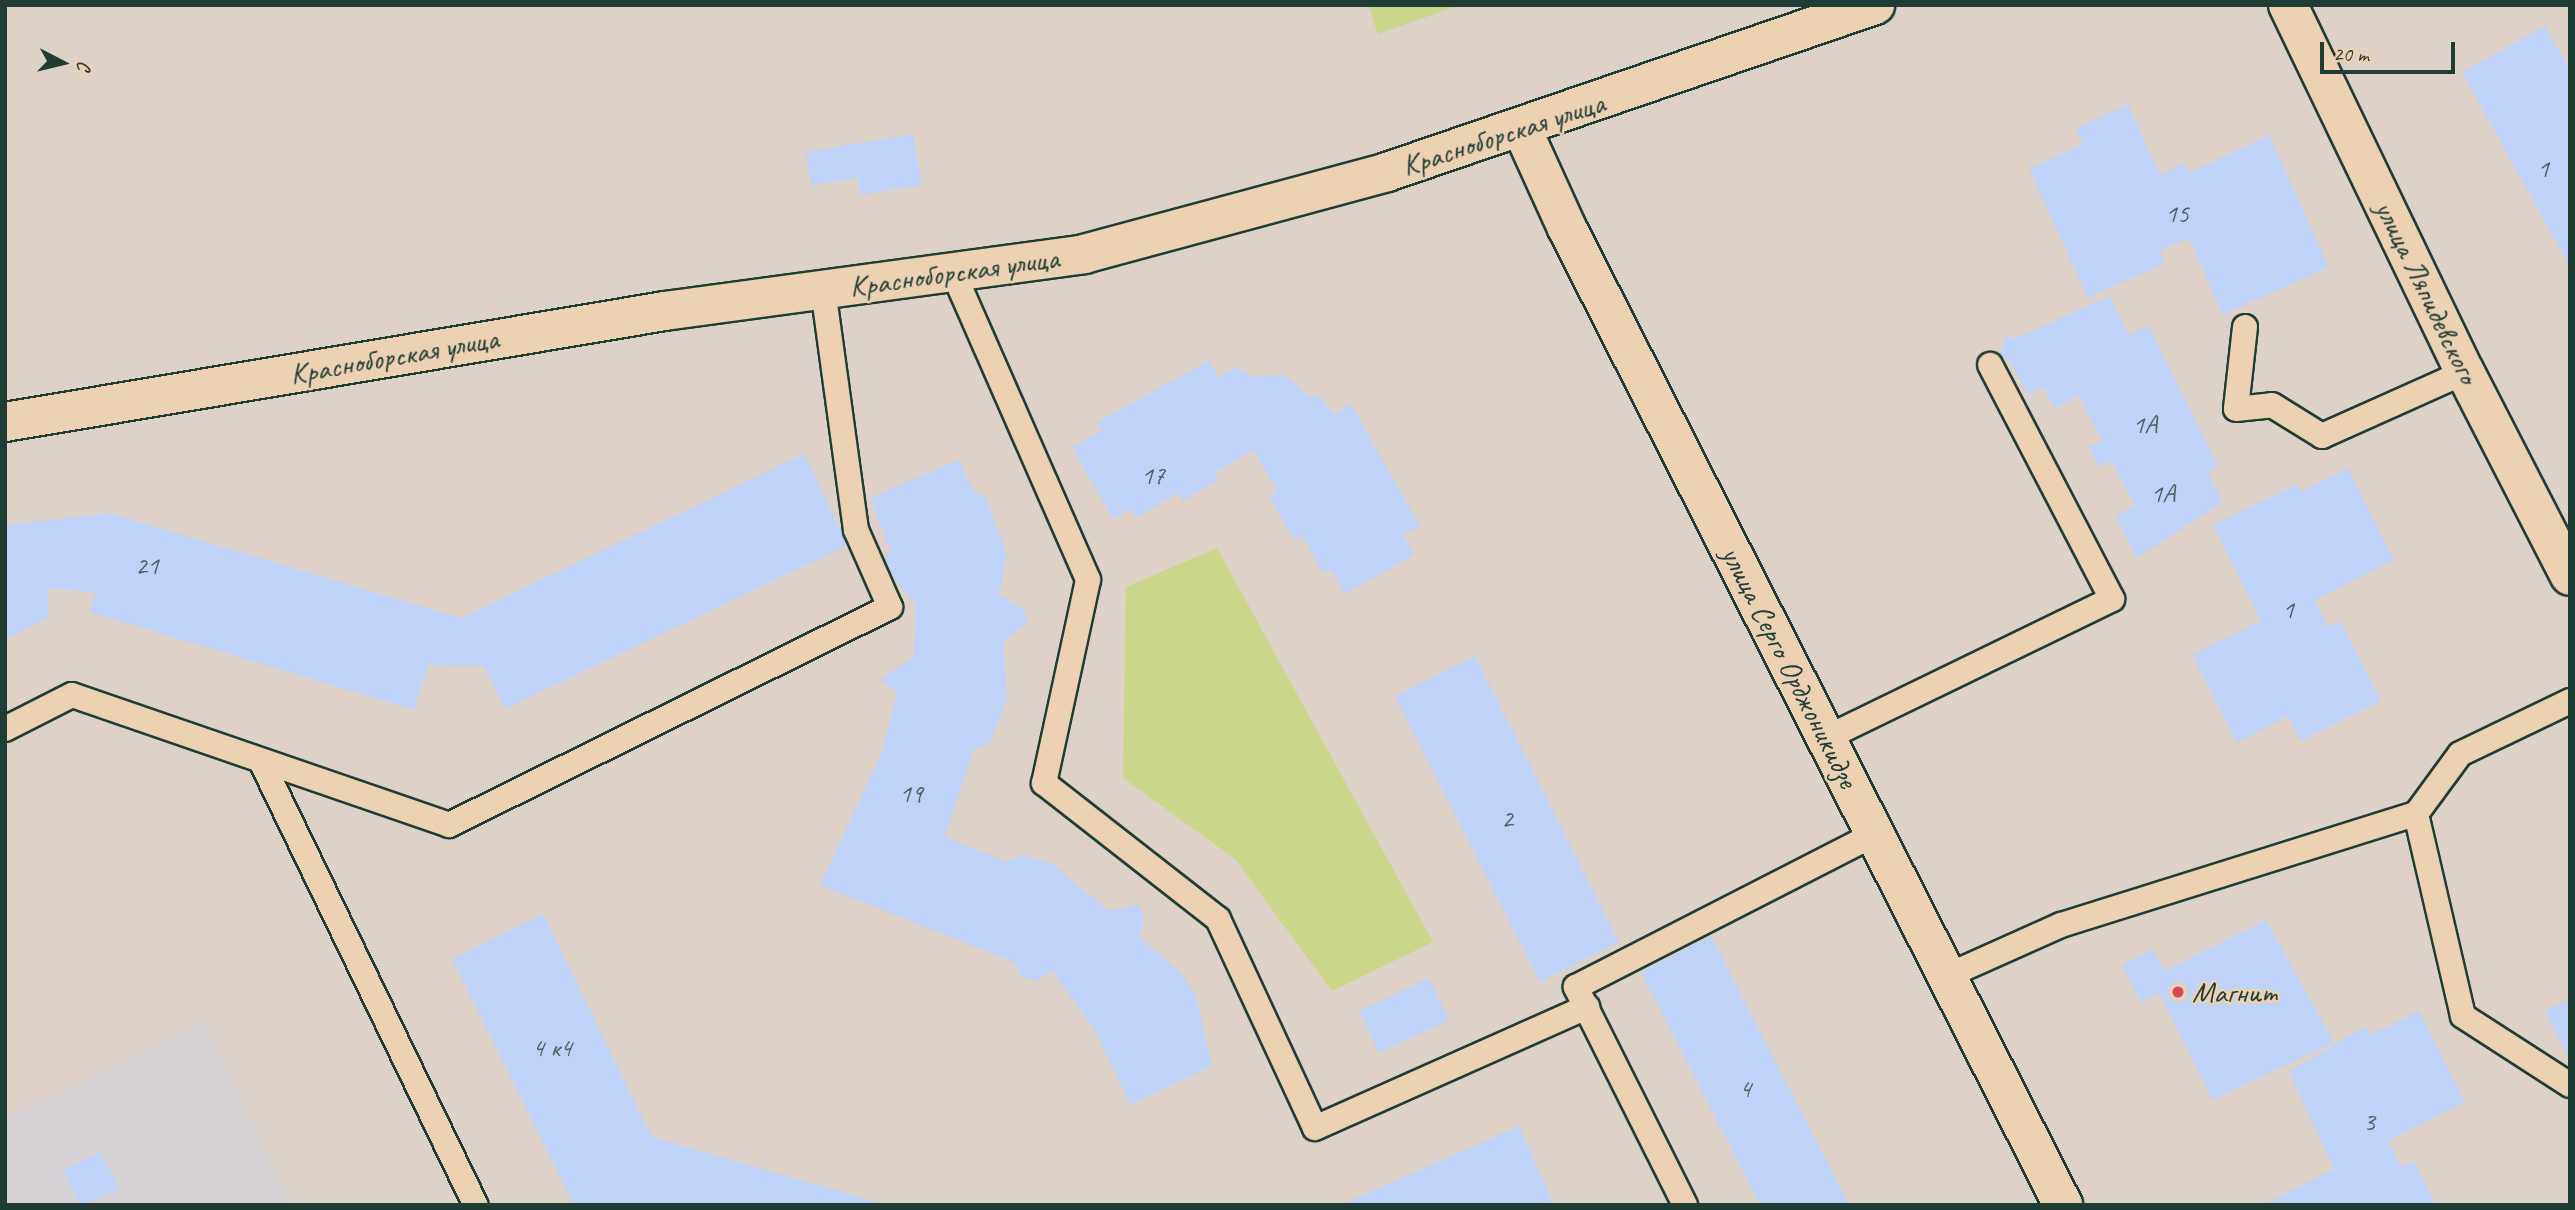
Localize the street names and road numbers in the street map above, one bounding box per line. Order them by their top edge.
street label: Красноборская улица [1396,84,1610,184]
street label: улица Ляпидевского [2367,195,2487,389]
street label: Красноборская улица [846,239,1062,305]
street label: Красноборская улица [286,320,502,392]
street label: улица Серго Орджоникидзе [1715,542,1865,792]

